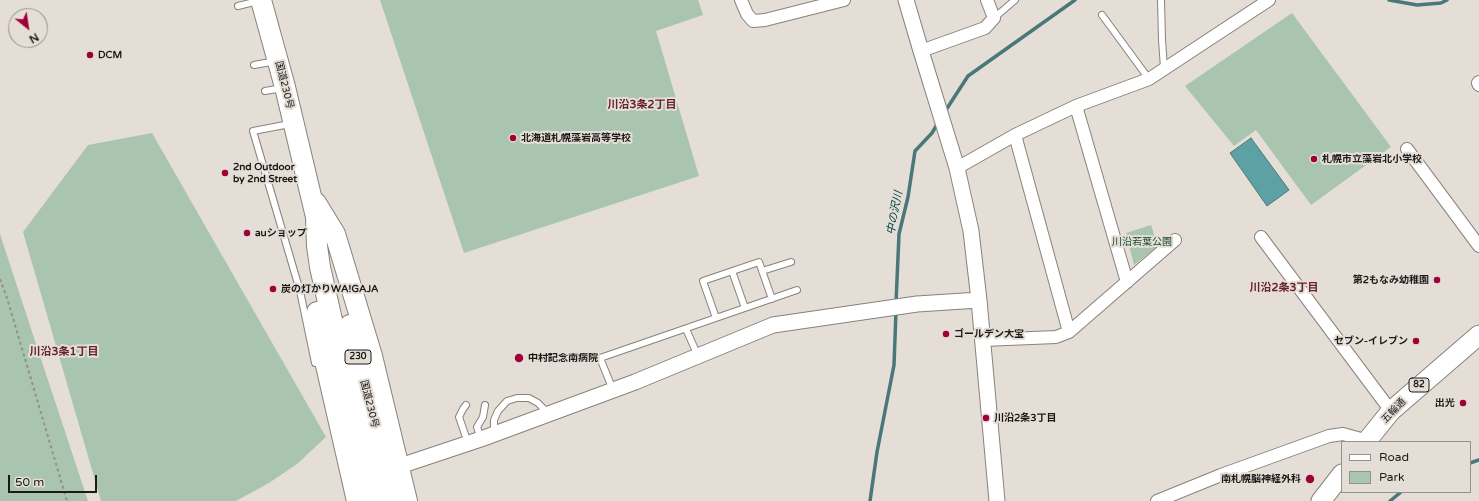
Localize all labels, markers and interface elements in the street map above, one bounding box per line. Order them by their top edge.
north arrow [8,8,48,48]
text: N [27,30,41,46]
place label: DCM [98,49,122,61]
marker: DCM [85,50,95,60]
street label: 国道230号 [272,60,296,110]
district label: 川沿3条2丁目 [608,98,676,112]
place label: 北海道札幌藻岩高等学校 [521,132,631,144]
marker: 北海道札幌藻岩高等学校 [508,133,518,143]
place label: 札幌市立藻岩北小学校 [1322,153,1422,165]
marker: 札幌市立藻岩北小学校 [1309,154,1319,164]
place label: 2nd Outdoor by 2nd Street [233,161,297,184]
marker: 2nd Outdoor by 2nd Street [220,168,230,178]
water label: 中の沢川 [884,190,906,236]
place label: auショップ [255,227,307,239]
marker: auショップ [242,228,252,238]
park label: 川沿若葉公園 [1112,236,1172,248]
place label: 第2もなみ幼稚園 [1353,274,1429,286]
marker: 第2もなみ幼稚園 [1432,275,1442,285]
district label: 川沿2条3丁目 [1250,281,1318,295]
place label: 炭の灯かりWA!GAJA [281,283,379,295]
marker: 炭の灯かりWA!GAJA [268,284,278,294]
place label: ゴールデン大宝 [954,328,1024,340]
marker: ゴールデン大宝 [941,329,951,339]
place label: セブン-イレブン [1334,335,1408,347]
marker: セブン-イレブン [1411,336,1421,346]
district label: 川沿3条1丁目 [30,345,98,359]
road number: 230 [345,350,371,364]
marker: 中村記念南病院 [513,352,525,364]
place label: 中村記念南病院 [528,352,598,364]
road number: 82 [1409,378,1429,392]
street label: 国道230号 [357,379,381,429]
street label: 五輪通 [1379,396,1409,426]
place label: 出光 [1435,397,1455,409]
marker: 出光 [1458,398,1468,408]
place label: 川沿2条3丁目 [994,412,1057,424]
marker: 川沿2条3丁目 [981,413,991,423]
legend [1341,441,1471,493]
text: Road [1379,450,1409,464]
scale bar [10,467,99,493]
text: Park [1379,470,1405,484]
place label: 南札幌脳神経外科 [1221,473,1301,485]
marker: 南札幌脳神経外科 [1304,473,1316,485]
text: 50 m [15,475,44,489]

